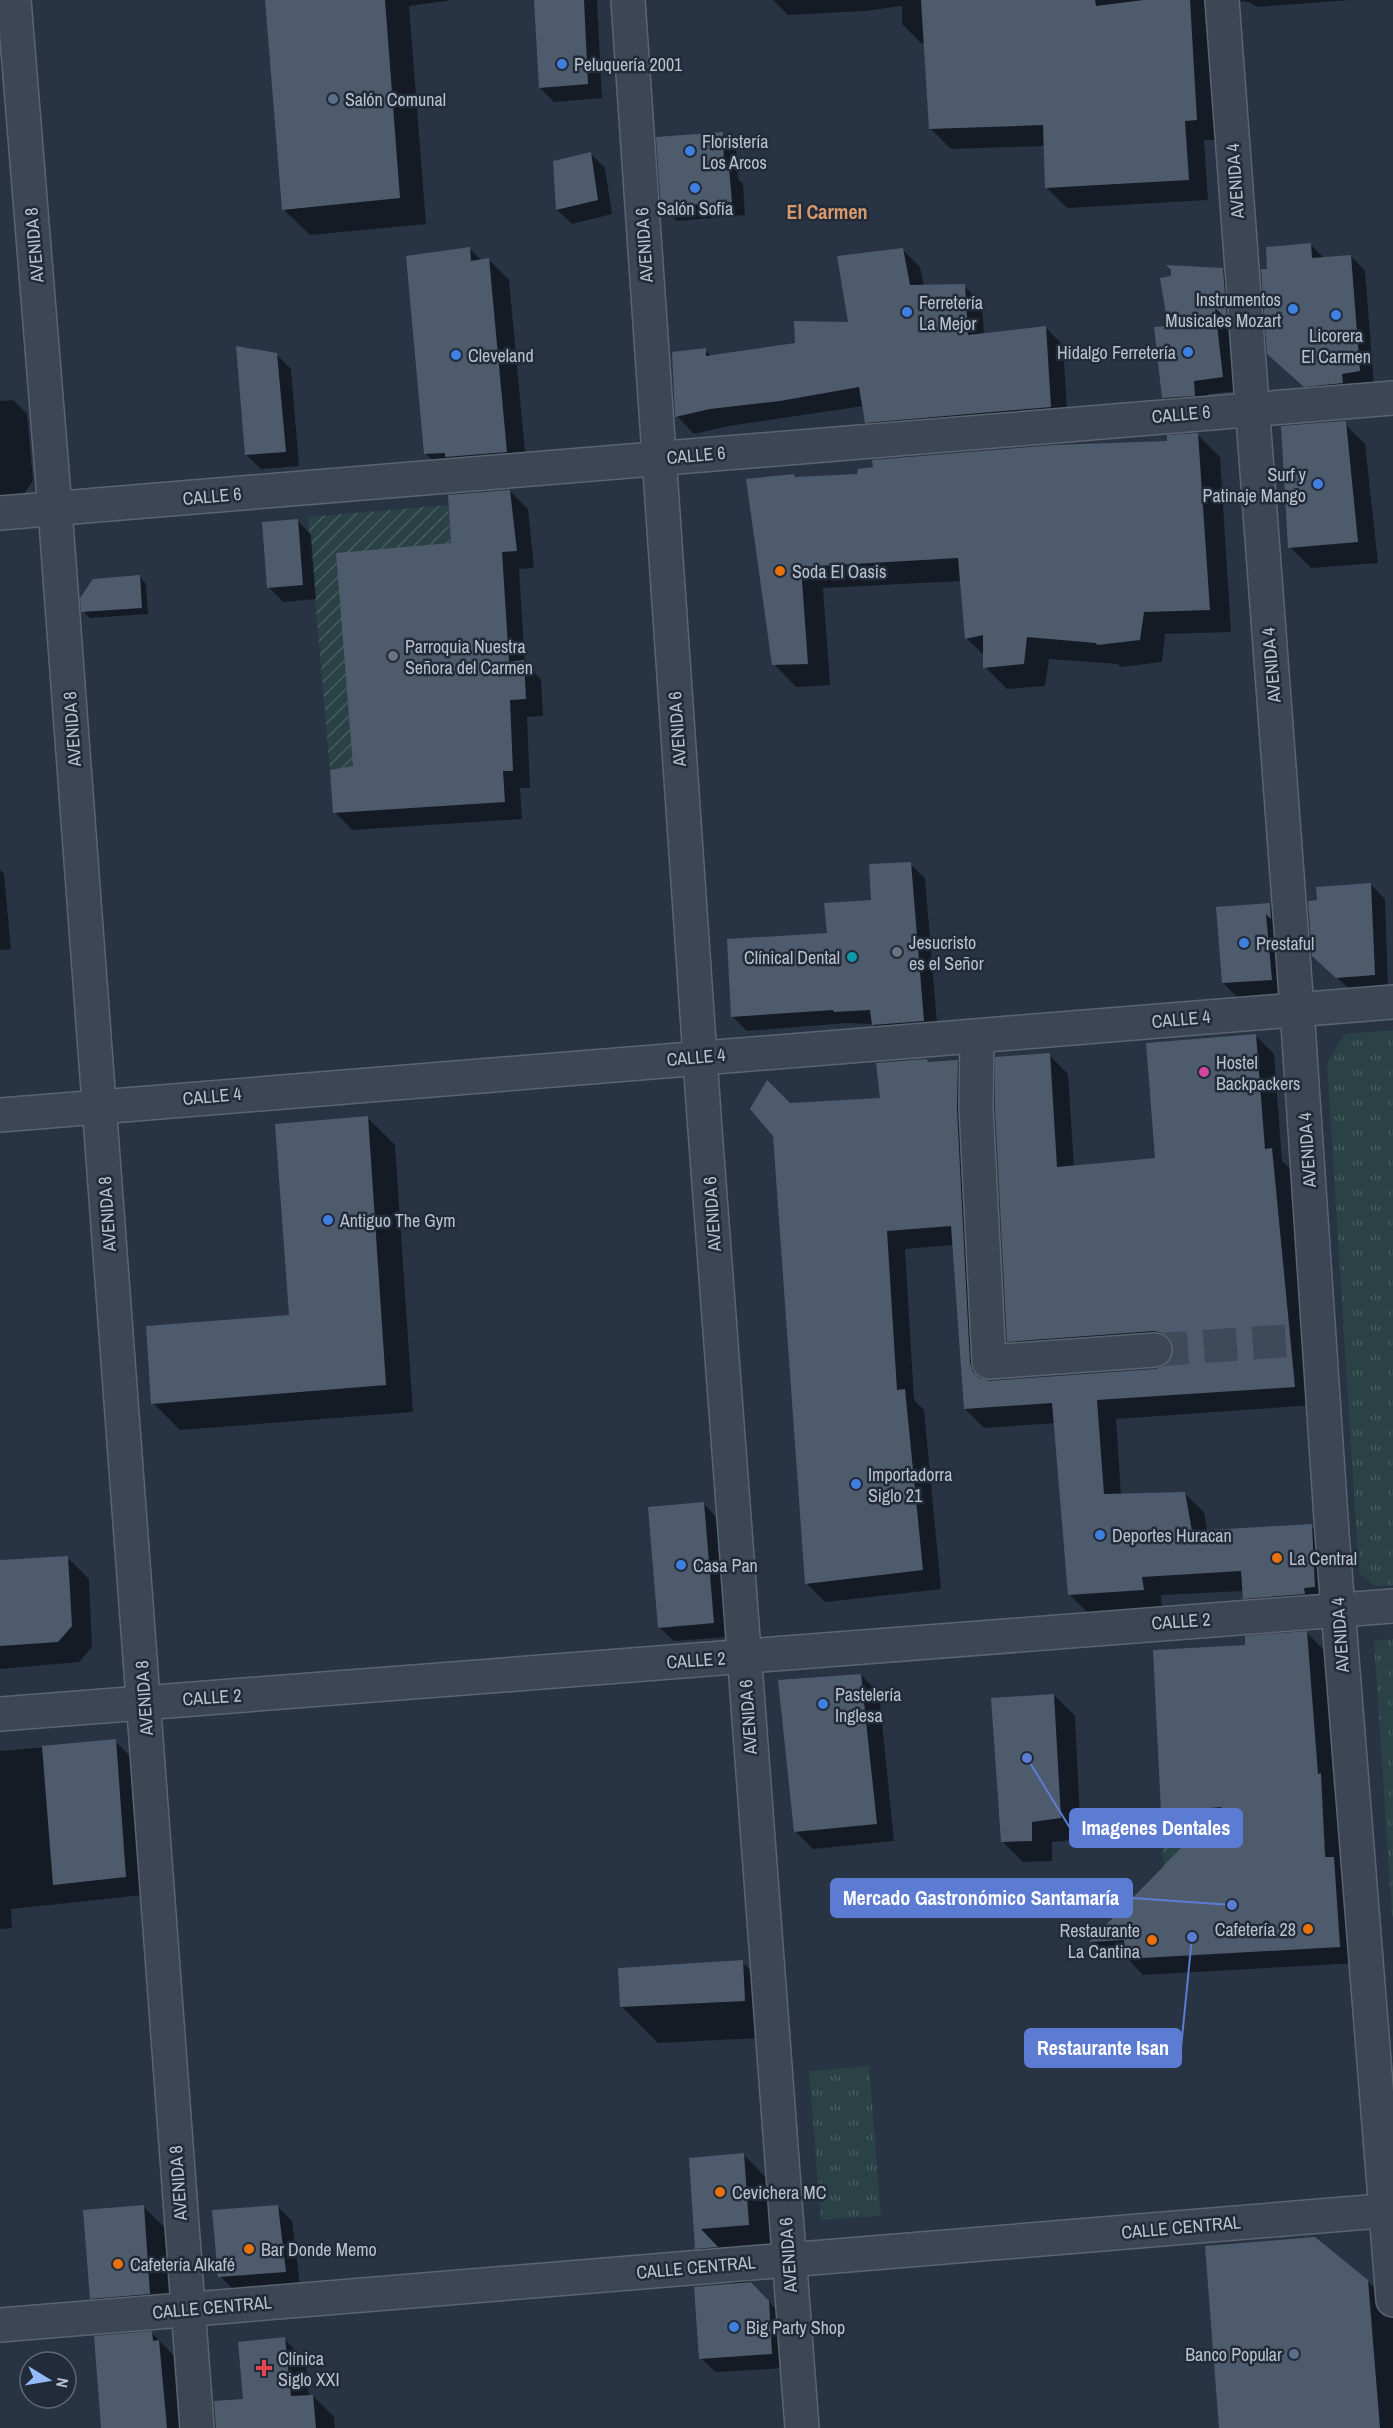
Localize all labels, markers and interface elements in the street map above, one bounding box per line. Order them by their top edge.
place label: Peluquería 2001 [574,52,683,77]
marker: Peluquería 2001 [555,57,569,71]
place label: Salón Comunal [345,87,446,112]
marker: Salón Comunal [326,92,340,106]
place label: Floristería Los Arcos [702,129,768,175]
street label: AVENIDA 4 [1220,143,1250,220]
marker: Floristería Los Arcos [683,144,697,158]
marker: Salón Sofía [688,181,702,195]
place label: Salón Sofía [657,196,733,221]
district label: El Carmen [786,198,868,225]
street label: AVENIDA 8 [18,206,50,285]
street label: AVENIDA 6 [629,207,659,284]
place label: Instrumentos Musicales Mozart [1165,287,1281,333]
place label: Ferretería La Mejor [919,290,983,336]
marker: Instrumentos Musicales Mozart [1286,302,1300,316]
marker: Ferretería La Mejor [900,305,914,319]
marker: Licorera El Carmen [1329,308,1343,322]
place label: Licorera El Carmen [1301,323,1371,369]
place label: Hidalgo Ferretería [1057,340,1176,365]
place label: Cleveland [468,343,534,368]
marker: Hidalgo Ferretería [1181,345,1195,359]
marker: Cleveland [449,348,463,362]
street label: CALLE 6 [1150,399,1212,429]
street label: CALLE 6 [665,440,727,470]
place label: Surf y Patinaje Mango [1203,462,1307,508]
marker: Surf y Patinaje Mango [1311,477,1325,491]
street label: CALLE 6 [181,481,243,511]
place label: Soda El Oasis [792,559,886,584]
marker: Soda El Oasis [773,564,787,578]
street label: AVENIDA 4 [1255,626,1287,705]
place label: Parroquia Nuestra Señora del Carmen [405,634,533,680]
marker: Parroquia Nuestra Señora del Carmen [386,649,400,663]
street label: AVENIDA 8 [57,691,87,768]
street label: AVENIDA 6 [662,691,692,768]
place label: Jesucristo es el Señor [909,930,984,976]
place label: Prestaful [1256,931,1314,956]
marker: Prestaful [1237,936,1251,950]
place label: Clínical Dental [744,945,840,970]
marker: Jesucristo es el Señor [890,945,904,959]
marker: Clínical Dental [845,950,859,964]
street label: CALLE 4 [1150,1004,1212,1034]
street label: CALLE 4 [665,1042,727,1072]
place label: Hostel Backpackers [1216,1050,1301,1096]
marker: Hostel Backpackers [1197,1065,1211,1079]
street label: CALLE 4 [181,1081,243,1111]
street label: AVENIDA 4 [1292,1112,1322,1189]
street label: AVENIDA 8 [92,1176,122,1253]
street label: AVENIDA 6 [697,1176,727,1253]
place label: Antiguo The Gym [339,1208,455,1233]
marker: Antiguo The Gym [321,1213,335,1227]
place label: Importadorra Siglo 21 [868,1462,953,1508]
marker: Importadorra Siglo 21 [849,1477,863,1491]
place label: Deportes Huracan [1112,1523,1232,1548]
marker: Deportes Huracan [1093,1528,1107,1542]
place label: La Central [1289,1546,1357,1571]
marker: La Central [1270,1551,1284,1565]
place label: Casa Pan [693,1553,758,1578]
marker: Casa Pan [674,1558,688,1572]
street label: AVENIDA 4 [1325,1597,1355,1674]
street label: CALLE 2 [1151,1606,1211,1636]
street label: CALLE 2 [666,1645,726,1675]
street label: AVENIDA 8 [129,1660,159,1737]
street label: AVENIDA 6 [733,1679,763,1756]
street label: CALLE 2 [182,1682,242,1712]
place label: Pastelería Inglesa [835,1682,901,1728]
marker: Pastelería Inglesa [816,1697,830,1711]
callout: Imagenes Dentales [1070,1809,1242,1847]
text: Imagenes Dentales [1082,1814,1230,1841]
callout: Mercado Gastronómico Santamaría [831,1879,1132,1917]
text: Mercado Gastronómico Santamaría [843,1884,1119,1911]
place label: Cafetería 28 [1215,1917,1296,1942]
place label: Restaurante La Cantina [1060,1918,1140,1964]
marker: Cafetería 28 [1301,1922,1315,1936]
marker: Restaurante La Cantina [1145,1933,1159,1947]
callout: Restaurante Isan [1025,2029,1181,2067]
text: Restaurante Isan [1037,2034,1169,2061]
street label: AVENIDA 8 [163,2145,193,2222]
place label: Cevichera MC [732,2180,826,2205]
marker: Cevichera MC [713,2185,727,2199]
street label: CALLE CENTRAL [1120,2209,1242,2245]
street label: AVENIDA 6 [773,2217,803,2294]
place label: Bar Donde Memo [261,2237,377,2262]
marker: Bar Donde Memo [242,2242,256,2256]
street label: CALLE CENTRAL [635,2249,757,2285]
place label: Cafetería Alkafé [130,2252,235,2277]
marker: Cafetería Alkafé [111,2257,125,2271]
street label: CALLE CENTRAL [151,2289,273,2325]
place label: Big Party Shop [746,2315,845,2340]
marker: Big Party Shop [727,2320,741,2334]
place label: Banco Popular [1185,2342,1282,2367]
place label: Clínica Siglo XXI [278,2346,340,2392]
marker: Banco Popular [1287,2347,1301,2361]
north arrow [18,2350,78,2410]
marker: Clínica Siglo XXI [255,2359,273,2377]
text: N [51,2376,74,2390]

